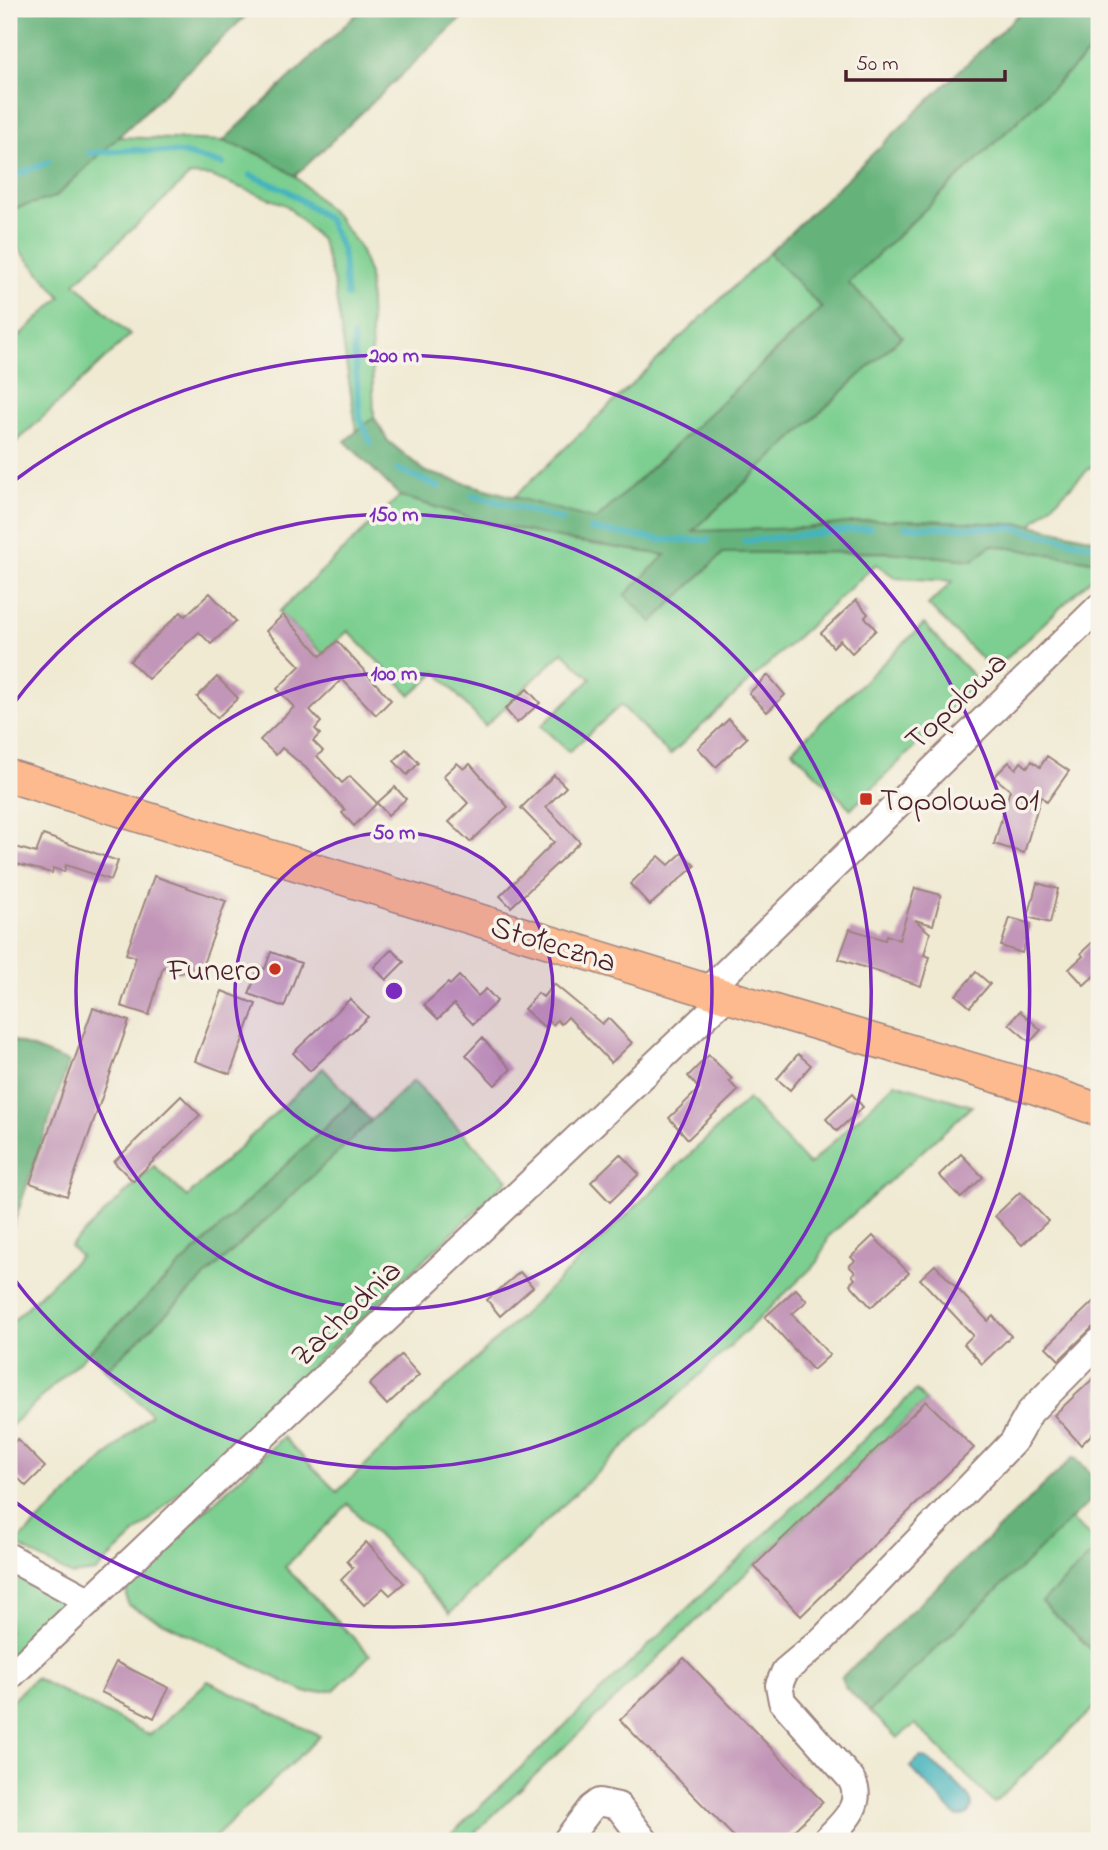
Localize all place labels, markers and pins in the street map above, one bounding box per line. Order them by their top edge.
place label: Topolowa 01 [880,779,1039,826]
marker: Topolowa 01 [858,791,874,807]
place label: Funero [167,949,261,996]
marker: Funero [267,961,283,977]
centre of rings [382,979,406,1003]

